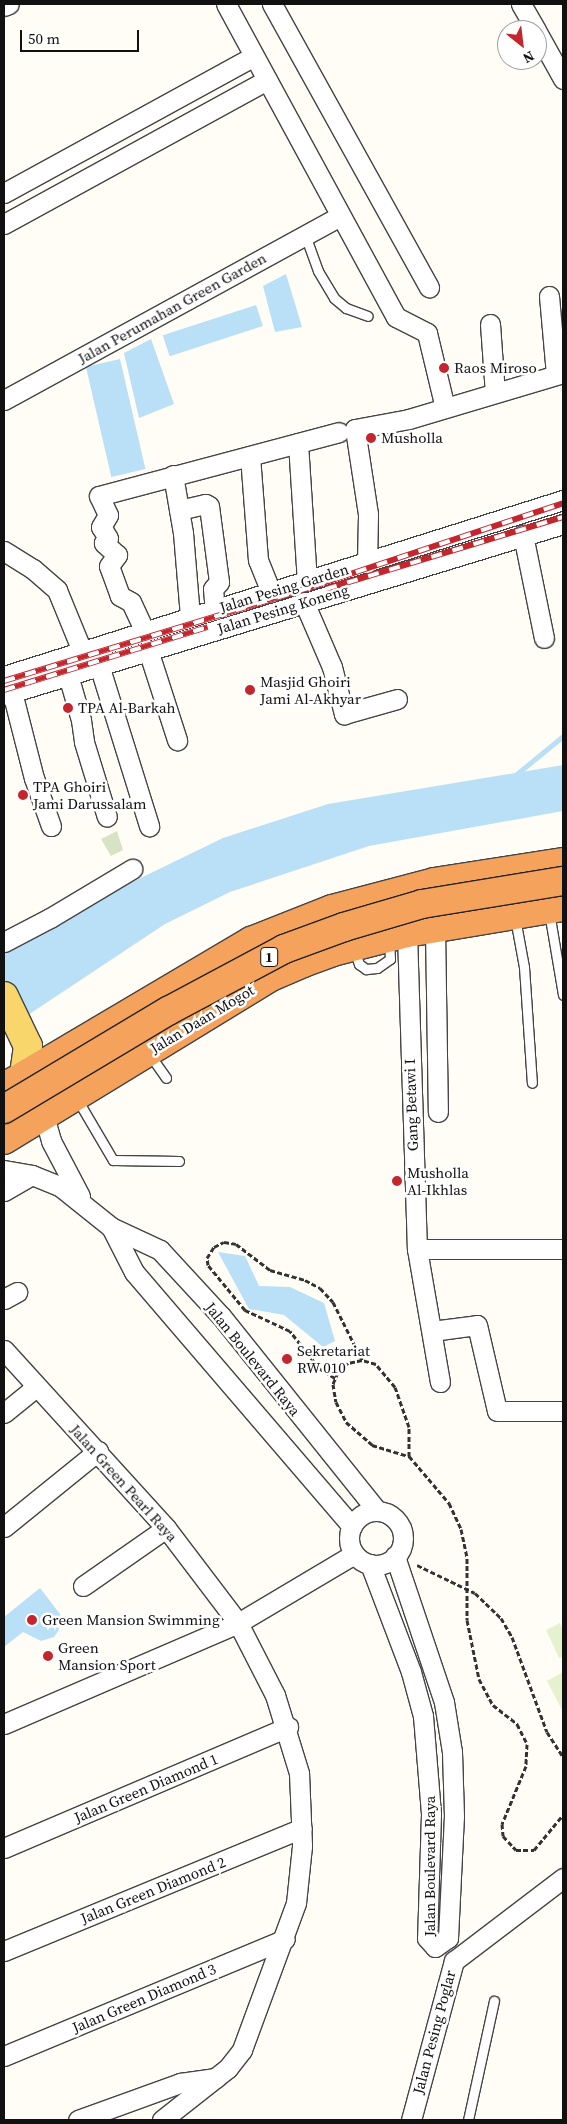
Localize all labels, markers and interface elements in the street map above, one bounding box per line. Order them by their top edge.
scale bar [22,20,141,52]
north arrow [497,20,547,70]
text: 50 m [28,28,60,49]
text: N [519,46,538,68]
street label: Jalan Perumahan Green Garden [75,249,269,367]
place label: Raos Miroso [454,359,537,377]
marker: Raos Miroso [438,362,450,374]
place label: Musholla [381,429,443,447]
marker: Musholla [365,432,377,444]
street label: Jalan Pesing Garden [217,560,351,616]
street label: Jalan Pesing Koneng [215,580,351,638]
place label: Masjid Ghoiri Jami Al-Akhyar [260,672,361,707]
marker: Masjid Ghoiri Jami Al-Akhyar [244,684,256,696]
place label: TPA Al-Barkah [78,699,176,717]
marker: TPA Al-Barkah [62,702,74,714]
place label: TPA Ghoiri Jami Darussalam [33,777,147,812]
marker: TPA Ghoiri Jami Darussalam [17,789,29,801]
road number: 1 [259,946,279,969]
street label: Jalan Daan Mogot [147,981,257,1057]
street label: Gang Betawi I [400,1058,422,1152]
place label: Musholla Al-Ikhlas [407,1163,469,1198]
marker: Musholla Al-Ikhlas [391,1175,403,1187]
street label: Jalan Boulevard Raya [202,1299,304,1419]
place label: Sekretariat RW 010 [297,1341,370,1376]
marker: Sekretariat RW 010 [281,1353,293,1365]
street label: Jalan Green Pearl Raya [67,1421,181,1545]
place label: Green Mansion Swimming [42,1611,220,1629]
marker: Green Mansion Swimming [26,1614,38,1626]
place label: Green Mansion Sport [58,1638,156,1673]
marker: Green Mansion Sport [42,1650,54,1662]
street label: Jalan Green Diamond 1 [71,1750,221,1826]
street label: Jalan Boulevard Raya [421,1796,439,1936]
street label: Jalan Green Diamond 2 [78,1853,228,1927]
street label: Jalan Green Diamond 3 [69,1960,219,2036]
street label: Jalan Pesing Poglar [409,1968,459,2096]

